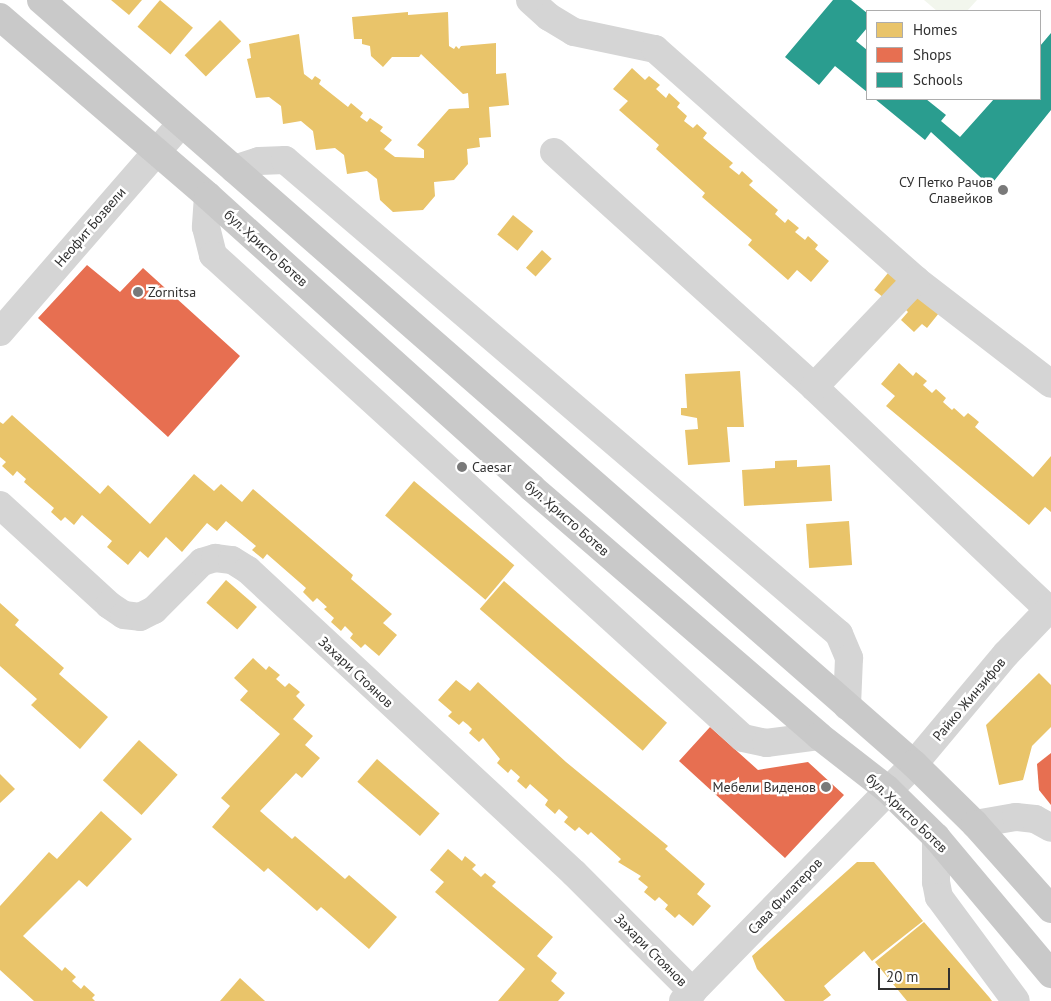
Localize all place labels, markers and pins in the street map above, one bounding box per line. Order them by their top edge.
place label: СУ Петко Рачов Славейков [899,174,993,206]
marker: СУ Петко Рачов Славейков [997,184,1009,196]
place label: Zornitsa [148,284,196,300]
marker: Zornitsa [132,286,144,298]
place label: Caesar [472,459,511,475]
marker: Caesar [456,461,468,473]
place label: Мебели Виденов [713,779,816,795]
marker: Мебели Виденов [820,781,832,793]

